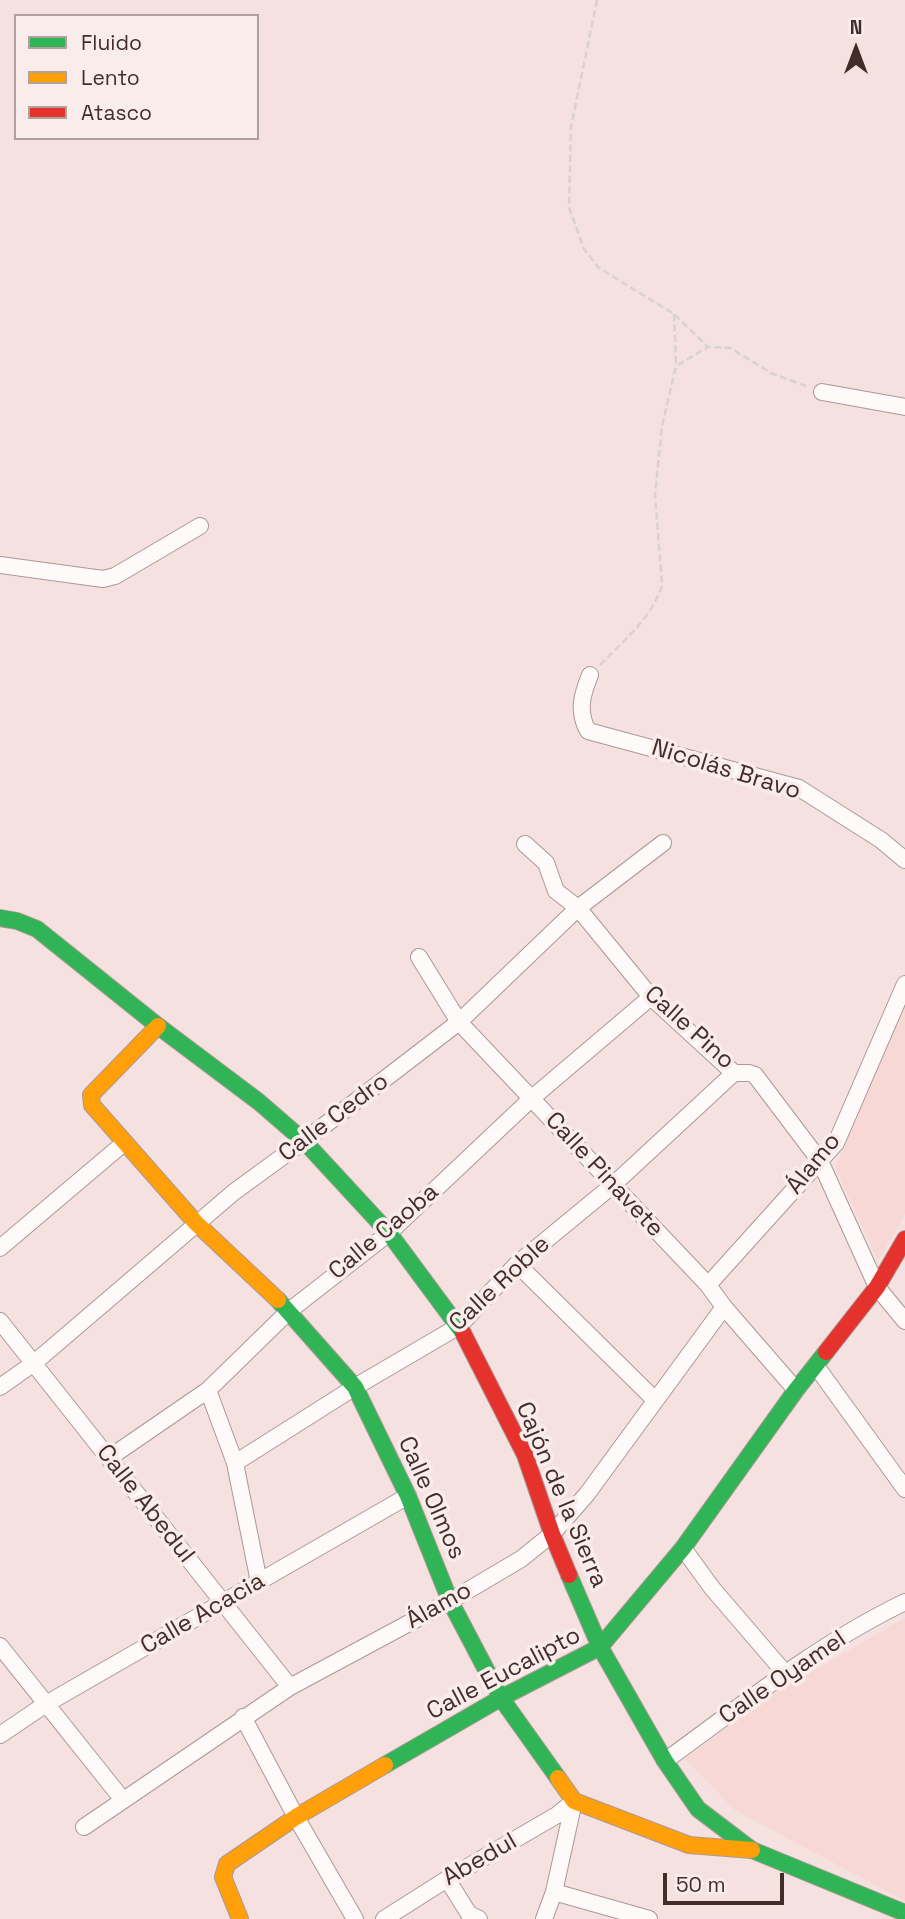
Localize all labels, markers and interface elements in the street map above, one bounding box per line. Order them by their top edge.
legend [14,14,259,140]
north arrow [821,14,891,84]
text: N [850,15,862,40]
text: Fluido [81,29,142,56]
text: Lento [81,64,140,91]
text: Atasco [81,99,152,126]
street label: Nicolás Bravo [648,734,804,806]
street label: Calle Pino [638,980,740,1076]
street label: Calle Cedro [273,1067,395,1169]
street label: Calle Pinavete [539,1106,669,1244]
street label: Álamo [781,1128,847,1200]
street label: Calle Caoba [323,1178,445,1286]
street label: Calle Roble [444,1230,556,1338]
street label: Cajón de la Sierra [509,1398,613,1592]
street label: Calle Olmos [391,1432,471,1564]
street label: Calle Abedul [90,1439,200,1569]
street label: Calle Acacia [136,1567,270,1661]
street label: Álamo [401,1576,477,1636]
street label: Calle Eucalipto [422,1621,586,1727]
street label: Calle Oyamel [714,1625,852,1731]
street label: Abedul [438,1827,522,1893]
scale bar [667,1860,788,1904]
text: 50 m [676,1871,726,1898]

